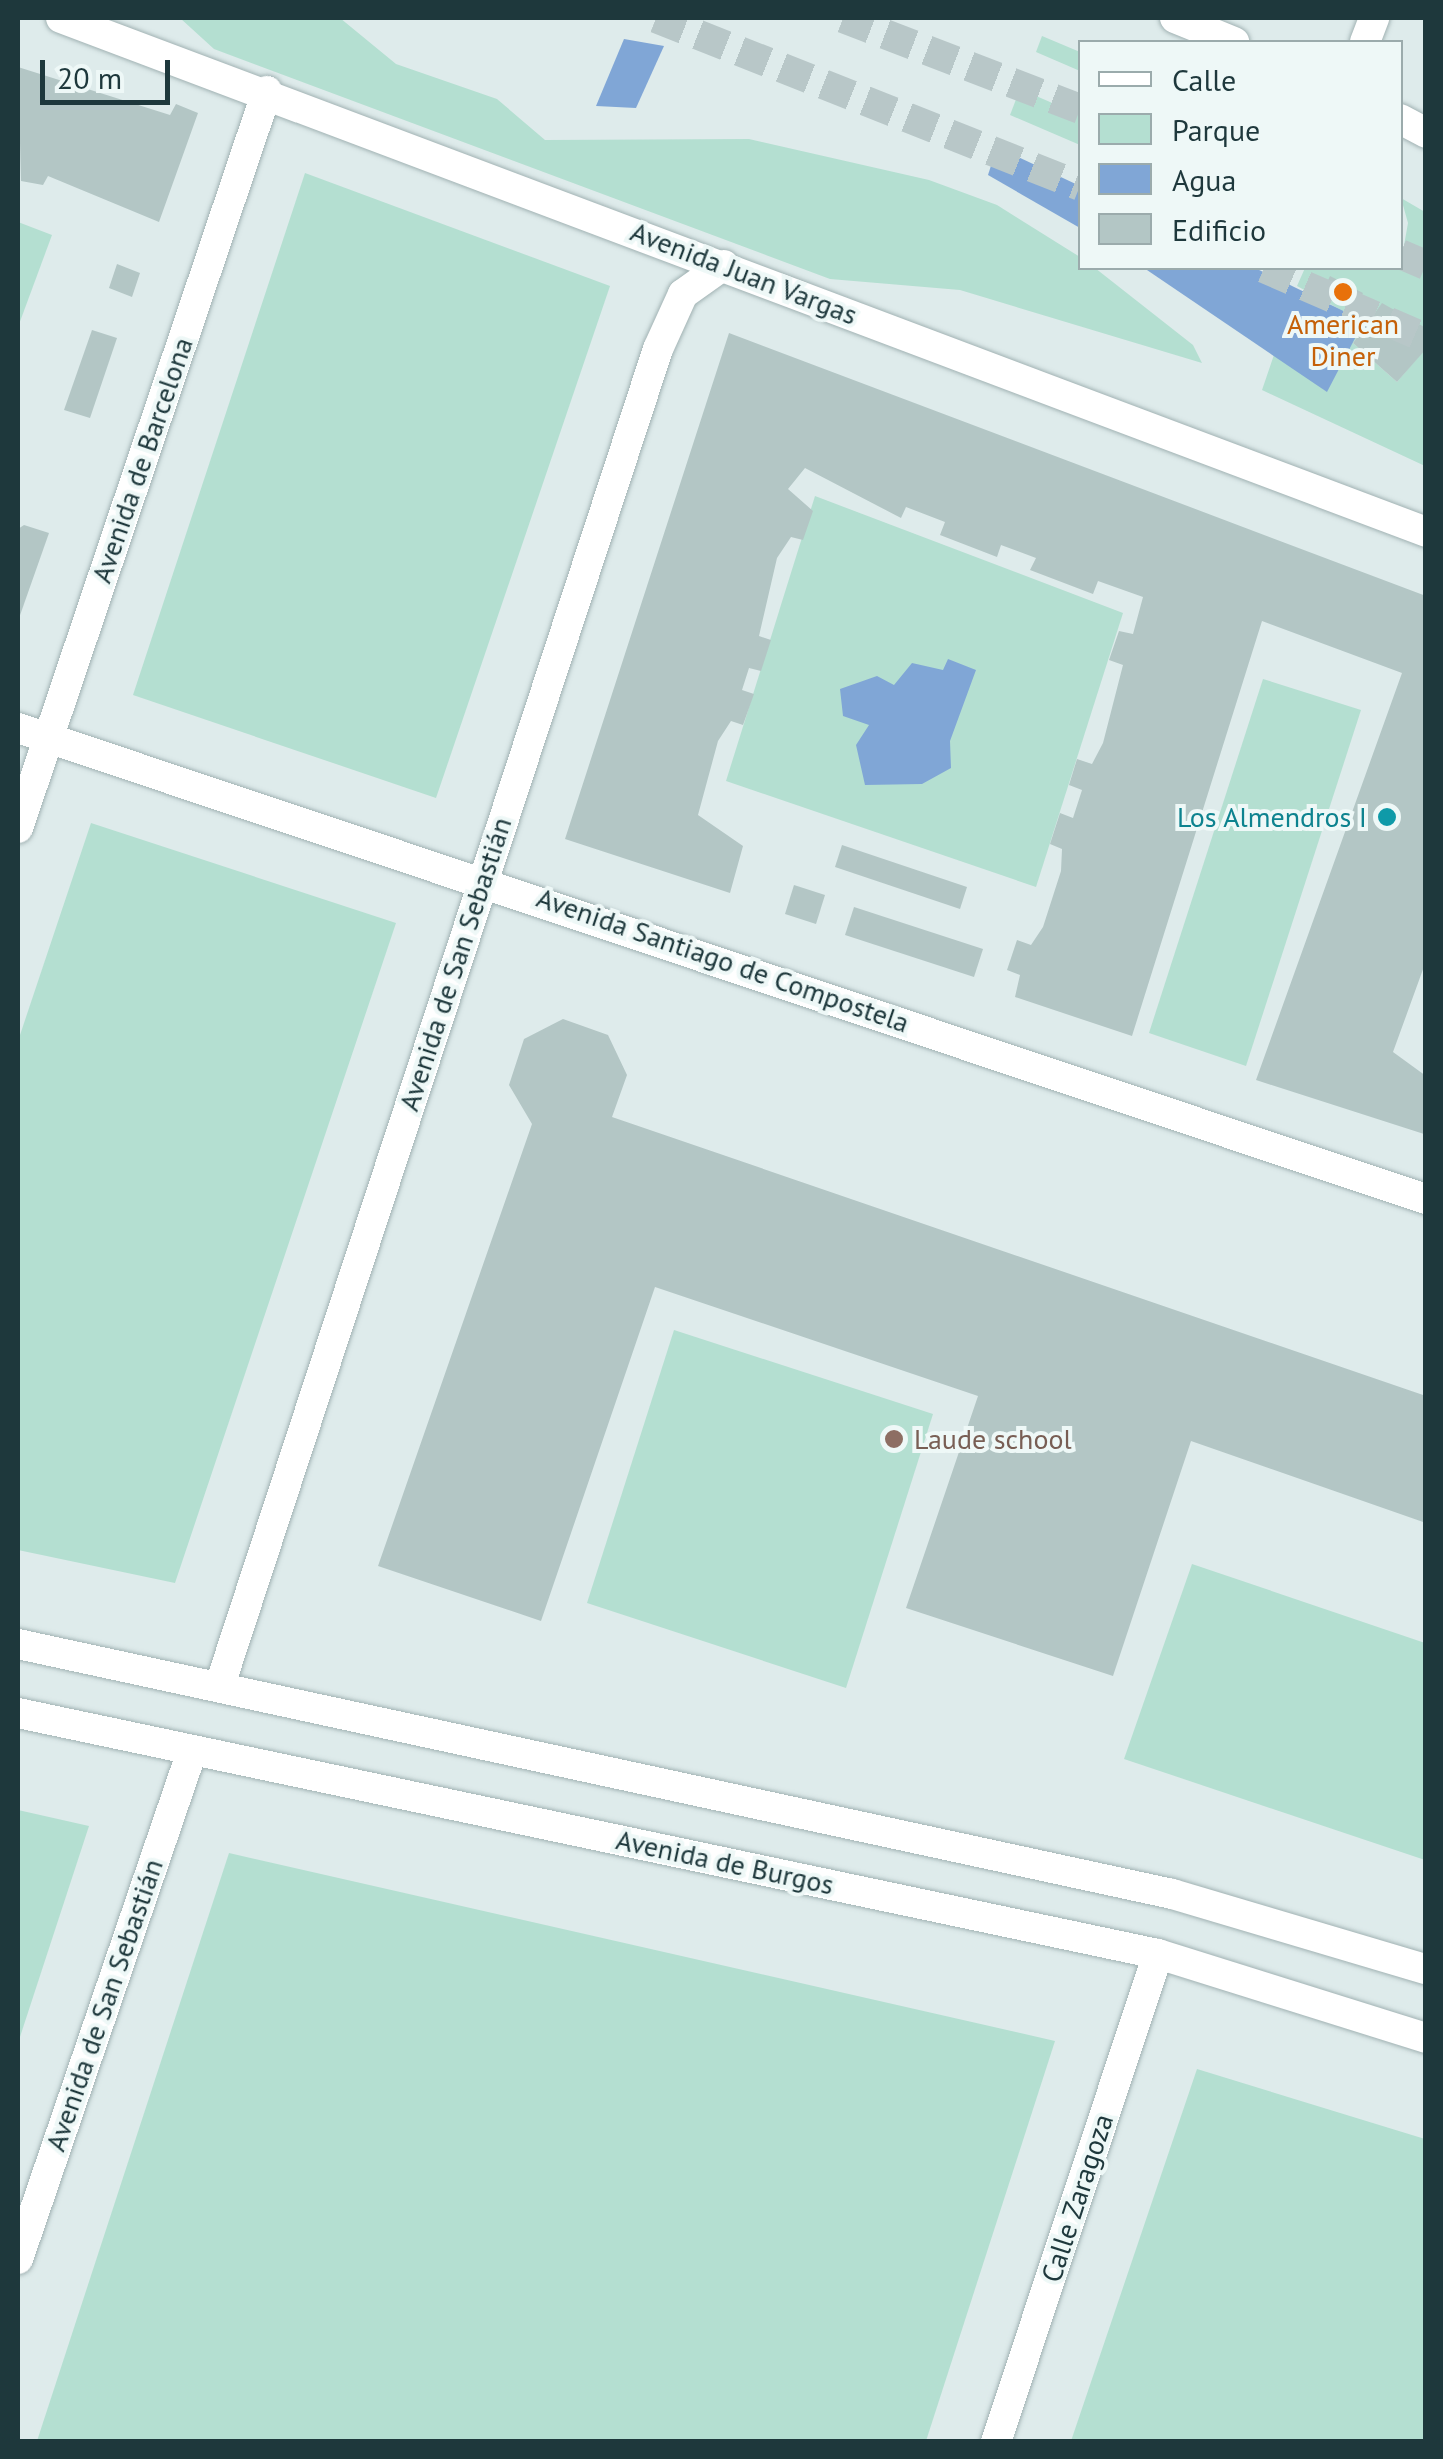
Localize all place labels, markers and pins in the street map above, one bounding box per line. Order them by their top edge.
marker: American Diner [1332,281,1354,303]
place label: American Diner [1287,307,1399,373]
place label: Los Almendros I [1176,800,1367,834]
marker: Los Almendros I [1376,806,1398,828]
place label: Laude school [914,1422,1072,1456]
marker: Laude school [883,1428,905,1450]

